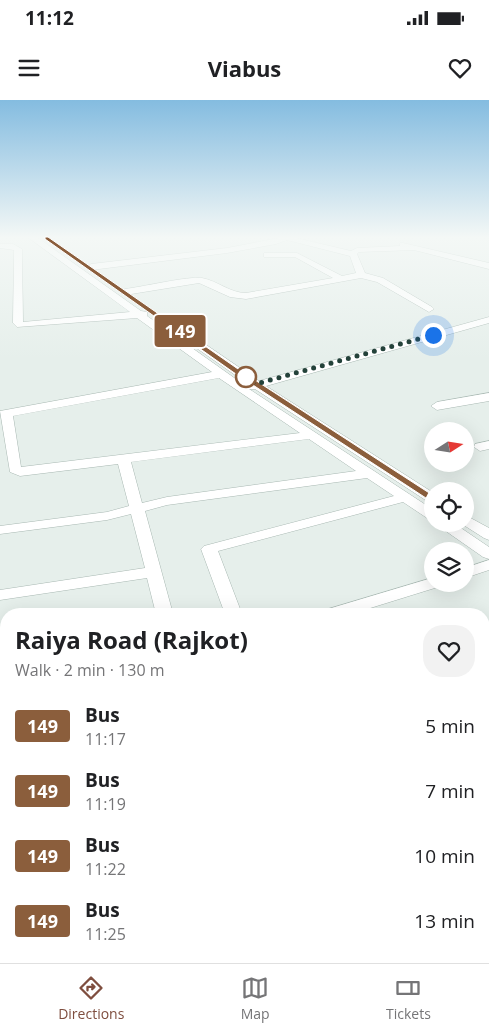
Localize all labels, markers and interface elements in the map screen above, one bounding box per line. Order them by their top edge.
text: 11:12 [25,5,74,31]
text: Viabus [208,53,281,83]
icon: menu [15,54,43,82]
icon: heart [446,54,474,82]
line badge: 149 [151,315,209,347]
text: 149 [165,319,195,343]
your location [421,323,446,348]
unlabelled marker [235,366,257,388]
north arrow [424,422,474,472]
map controls [424,422,474,592]
button: locate [424,482,474,532]
button: layers [424,542,474,592]
text: Raiya Road (Rajkot) [15,623,248,656]
button: heart [423,625,475,677]
text: Walk · 2 min · 130 m [15,659,165,681]
text: Bus [85,702,120,728]
text: 5 min [425,713,475,739]
text: 149 [27,714,58,738]
text: 11:17 [85,728,126,750]
text: Bus [85,767,120,793]
text: 7 min [425,778,475,804]
text: 149 [27,779,58,803]
text: 11:19 [85,793,126,815]
text: Bus [85,832,120,858]
text: 10 min [414,843,475,869]
text: 149 [27,844,58,868]
text: 11:22 [85,858,126,880]
text: Bus [85,897,120,923]
text: 13 min [414,908,475,934]
text: 149 [27,909,58,933]
text: 11:25 [85,923,126,945]
tab: Directions [58,974,124,1023]
tab: Map [241,974,270,1023]
tab: Tickets [386,974,431,1023]

